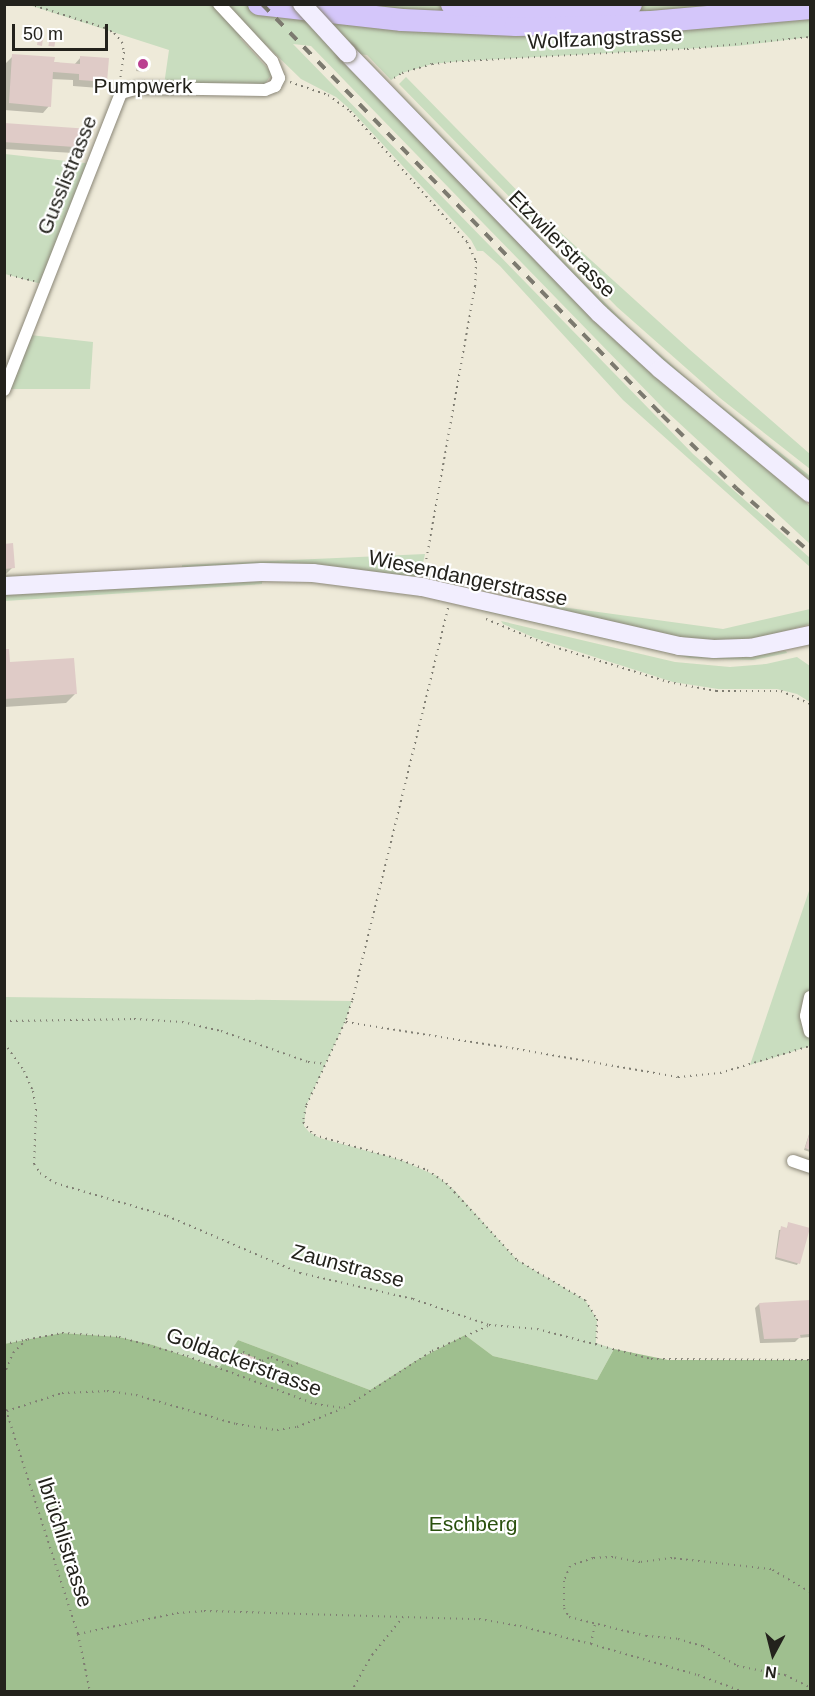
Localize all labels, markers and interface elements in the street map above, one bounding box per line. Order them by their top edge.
scale bar [15,12,111,50]
street label: Wolfzangstrasse [527,21,683,55]
text: 50 m [23,24,63,44]
marker: Pumpwerk [136,57,150,71]
place label: Pumpwerk [93,73,193,99]
street label: Gusslistrasse [32,112,102,238]
street label: Etzwilerstrasse [503,185,621,303]
street label: Wiesendangerstrasse [366,545,570,611]
street label: Zaunstrasse [289,1239,407,1293]
street label: Goldackerstrasse [163,1322,325,1402]
street label: Ibrüchlistrasse [32,1474,98,1610]
park label: Eschberg [429,1511,517,1537]
north arrow [743,1624,803,1684]
text: N [764,1663,778,1682]

